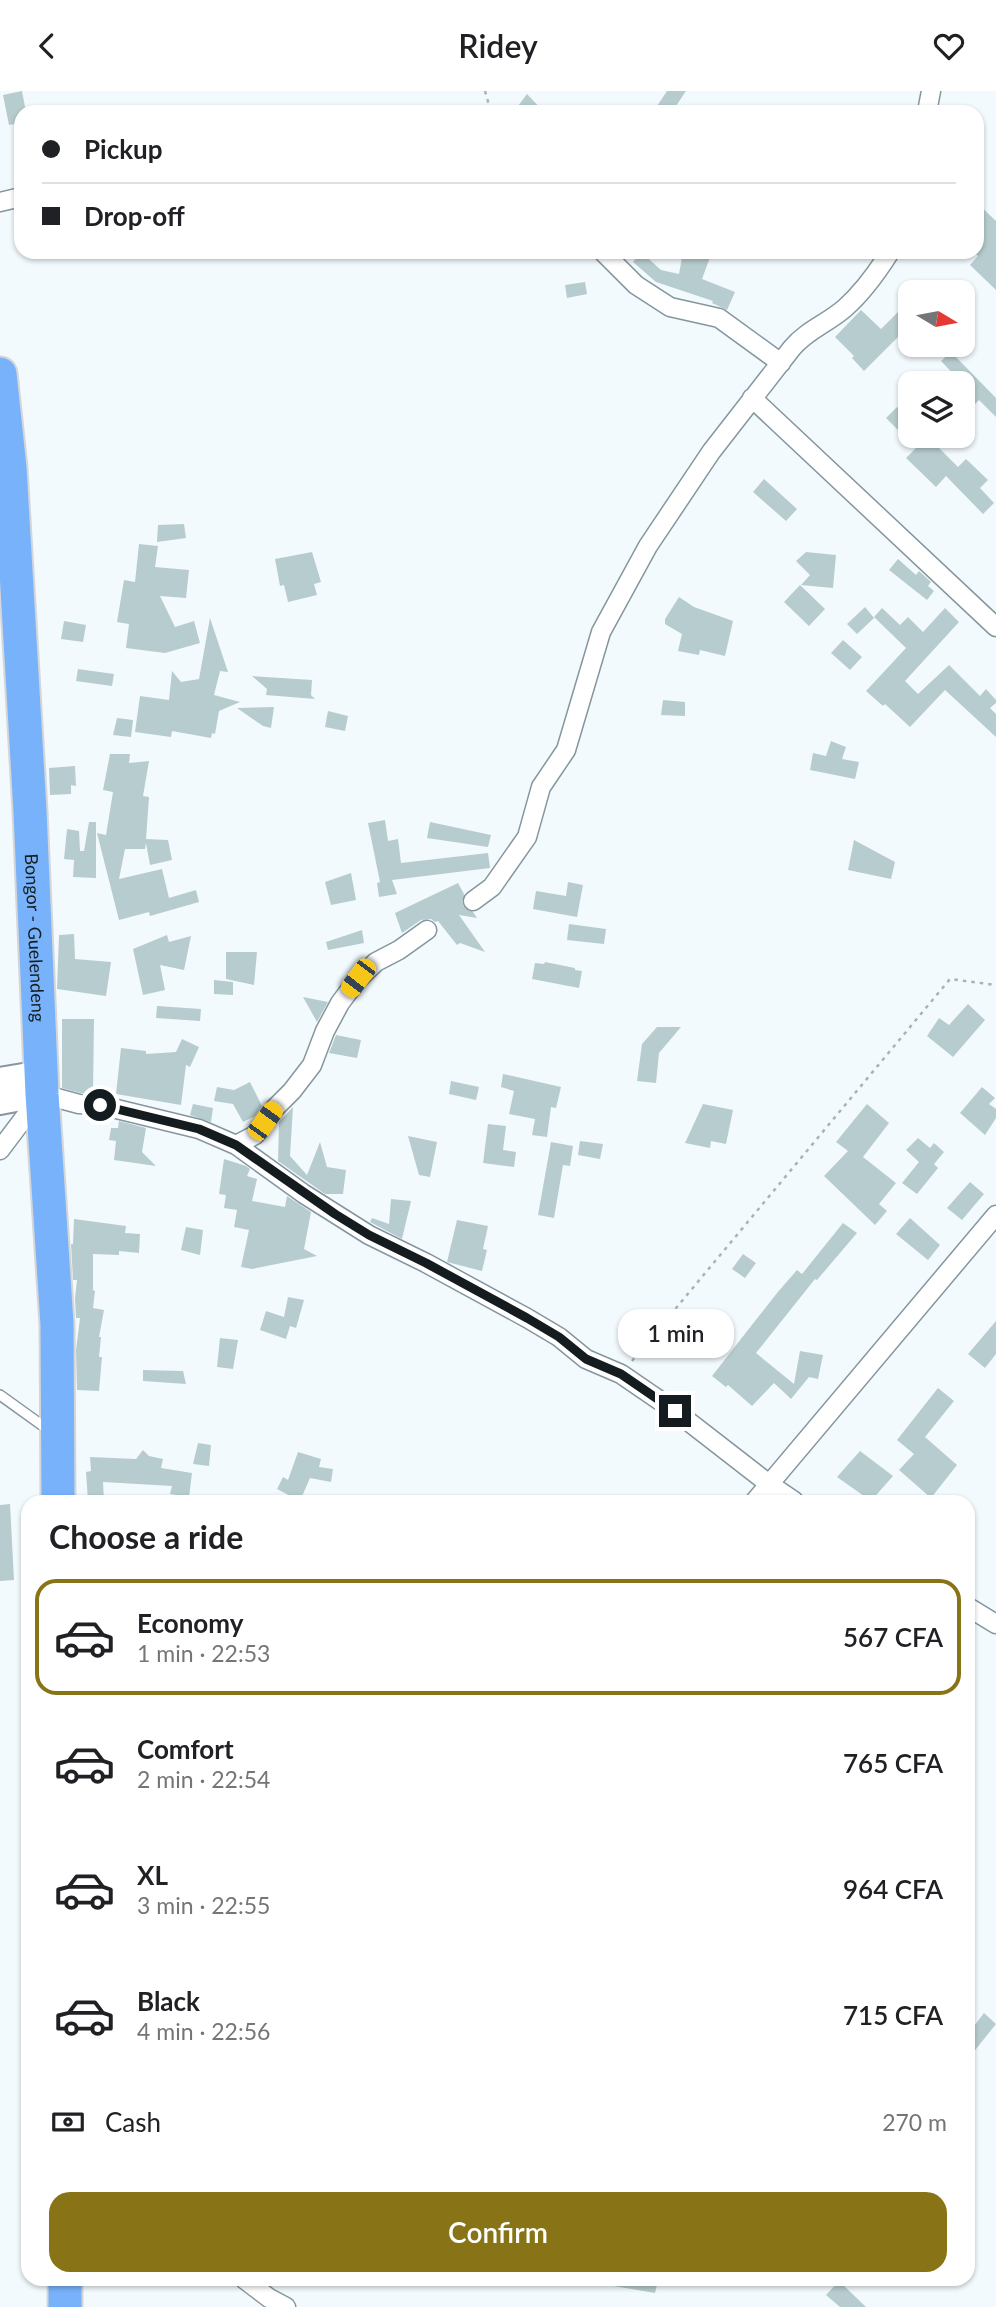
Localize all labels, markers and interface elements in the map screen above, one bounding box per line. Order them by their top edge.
text: Ridey [458,26,538,65]
icon: back [28,27,66,65]
icon: heart [930,27,968,65]
text: Pickup [84,133,163,165]
text: Drop-off [84,200,185,232]
north arrow [898,280,975,357]
map controls [898,280,975,448]
button: layers [898,371,975,448]
street label: Bongor - Guelendeng [21,853,50,1023]
car [337,955,380,1001]
route start [84,1089,116,1121]
car [245,1098,286,1144]
callout: 1 min [617,1309,733,1359]
text: 1 min [648,1319,704,1347]
route end [659,1395,691,1427]
text: Choose a ride [49,1517,243,1556]
icon: car [53,1606,116,1669]
text: Economy [137,1607,243,1639]
text: 567 CFA [843,1621,943,1653]
text: 1 min · 22:53 [137,1639,270,1667]
icon: car [53,1732,116,1795]
text: Comfort [137,1733,234,1765]
text: 765 CFA [843,1747,943,1779]
text: 2 min · 22:54 [137,1765,270,1793]
icon: car [53,1858,116,1921]
text: XL [137,1859,168,1891]
text: 964 CFA [843,1873,943,1905]
text: 3 min · 22:55 [137,1891,270,1919]
icon: car [53,1984,116,2047]
text: Black [137,1985,200,2017]
text: 715 CFA [843,1999,943,2031]
text: 4 min · 22:56 [137,2017,270,2045]
icon: cash [49,2103,87,2141]
text: Cash [105,2106,161,2138]
text: 270 m [882,2108,947,2136]
button: Confirm [49,2192,947,2272]

